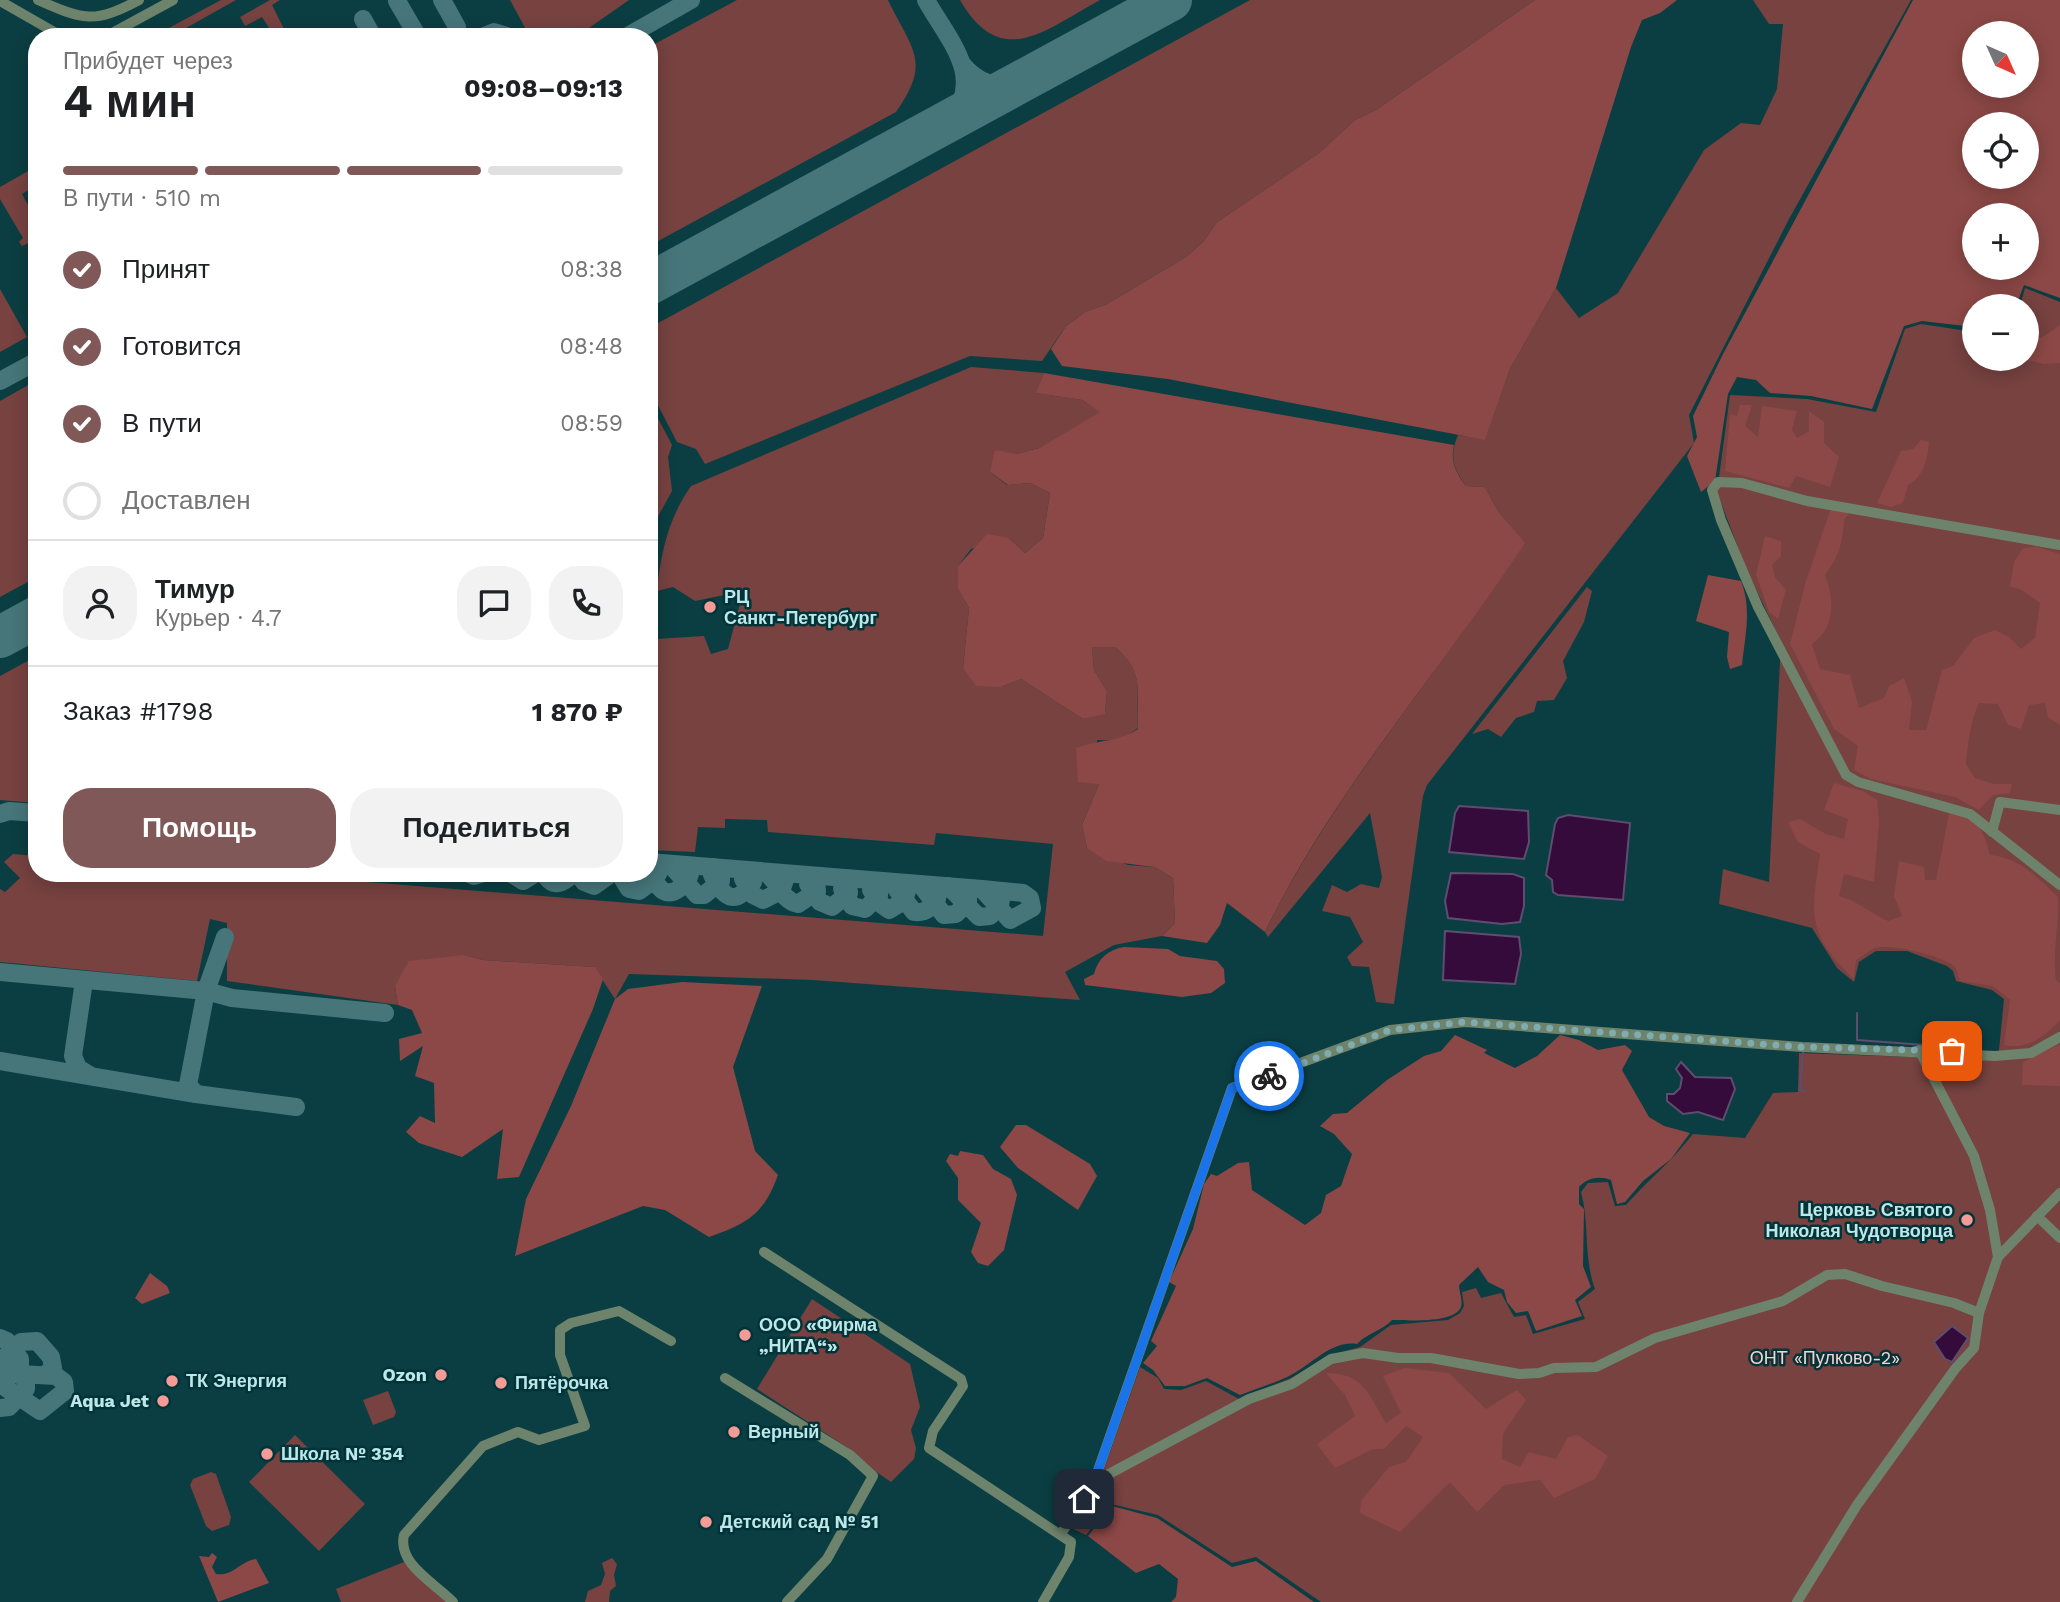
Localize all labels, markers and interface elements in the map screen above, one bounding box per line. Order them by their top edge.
north arrow [1962,21,2039,98]
map controls [1962,21,2039,371]
text: Прибудет через [63,48,233,75]
text: 09:08–09:13 [464,73,623,103]
text: 4 мин [63,74,196,128]
button: locate [1962,112,2039,189]
text: В пути · 510 m [63,185,221,212]
button: + [1962,203,2039,280]
icon: check [63,251,101,289]
text: Принят [122,254,210,284]
text: 08:38 [560,256,623,283]
button: − [1962,294,2039,371]
icon: check [63,328,101,366]
text: Готовится [122,331,241,361]
text: 08:48 [559,333,623,360]
icon: check [63,405,101,443]
text: В пути [122,408,202,438]
text: 08:59 [560,410,623,437]
text: Доставлен [122,485,251,515]
button: person [63,566,137,640]
button: chat [457,566,531,640]
button: phone [549,566,623,640]
text: Тимур [155,574,235,604]
place label: РЦ Санкт-Петербург [724,586,878,628]
marker: РЦ Санкт-Петербург [702,599,718,615]
text: Курьер · 4.7 [155,605,282,632]
text: Заказ #1798 [63,696,213,726]
text: 1 870 ₽ [532,697,623,727]
button: Помощь [63,788,336,868]
button: Поделиться [350,788,623,868]
pin [1922,1021,1982,1081]
icon: bag [1933,1032,1971,1070]
courier [1234,1041,1304,1111]
icon: bike [1250,1057,1288,1095]
place label: Церковь Святого Николая Чудотворца [1765,1199,1954,1241]
marker: Церковь Святого Николая Чудотворца [1959,1212,1975,1228]
place label: ООО «Фирма „НИТА“» [759,1314,878,1356]
marker: ООО «Фирма „НИТА“» [737,1327,753,1343]
park label: ОНТ «Пулково-2» [1750,1347,1900,1368]
place label: Ozon [383,1364,427,1385]
marker: Ozon [433,1367,449,1383]
place label: ТК Энергия [186,1370,287,1391]
place label: Пятёрочка [515,1372,609,1393]
marker: ТК Энергия [164,1373,180,1389]
marker: Пятёрочка [493,1375,509,1391]
place label: Aqua Jet [70,1390,149,1411]
marker: Aqua Jet [155,1393,171,1409]
place label: Верный [748,1421,819,1442]
marker: Верный [726,1424,742,1440]
place label: Школа № 354 [281,1443,404,1464]
marker: Школа № 354 [259,1446,275,1462]
pin [1054,1469,1114,1529]
icon: home [1065,1480,1103,1518]
place label: Детский сад № 51 [720,1511,879,1532]
marker: Детский сад № 51 [698,1514,714,1530]

